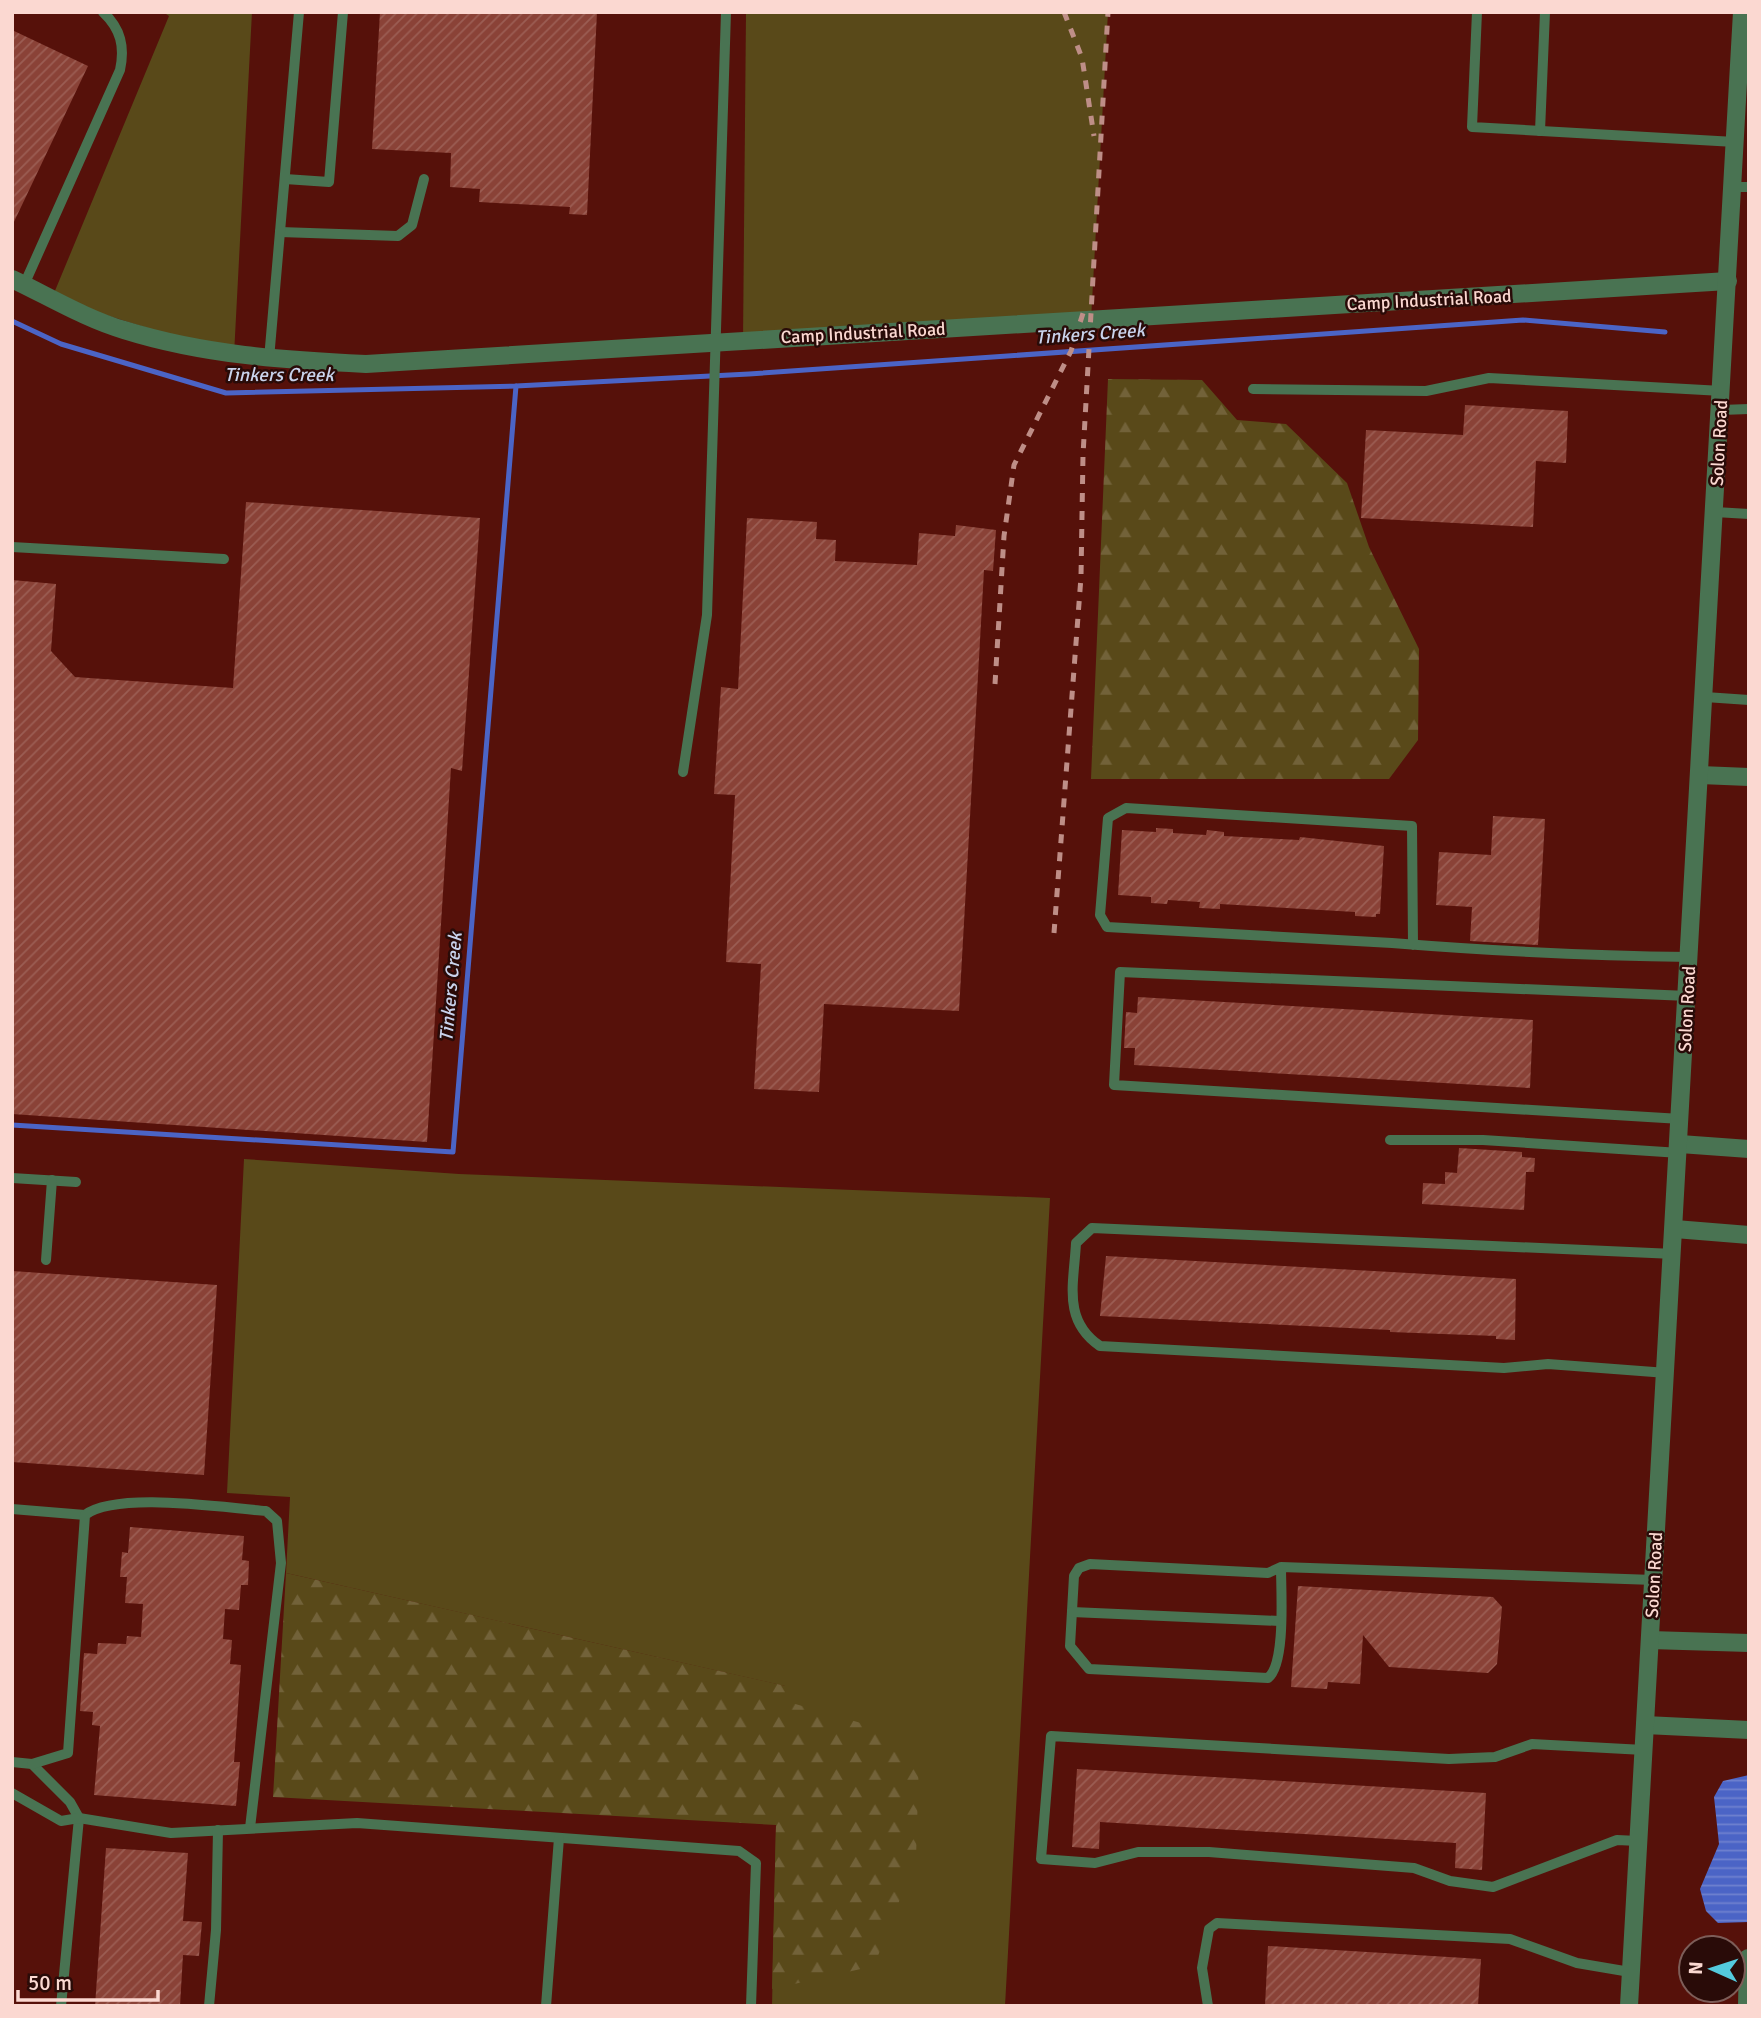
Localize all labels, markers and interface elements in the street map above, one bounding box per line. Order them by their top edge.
street label: Camp Industrial Road [1346,285,1512,315]
street label: Camp Industrial Road [780,318,946,348]
water label: Tinkers Creek [1035,318,1147,350]
water label: Tinkers Creek [224,363,335,387]
street label: Solon Road [1706,399,1732,487]
water label: Tinkers Creek [434,930,468,1043]
street label: Solon Road [1674,965,1700,1053]
street label: Solon Road [1641,1531,1667,1619]
north arrow [1677,1934,1747,2004]
scale bar [18,1958,158,2002]
text: N [1684,1961,1708,1975]
text: 50 m [28,1970,72,1996]

